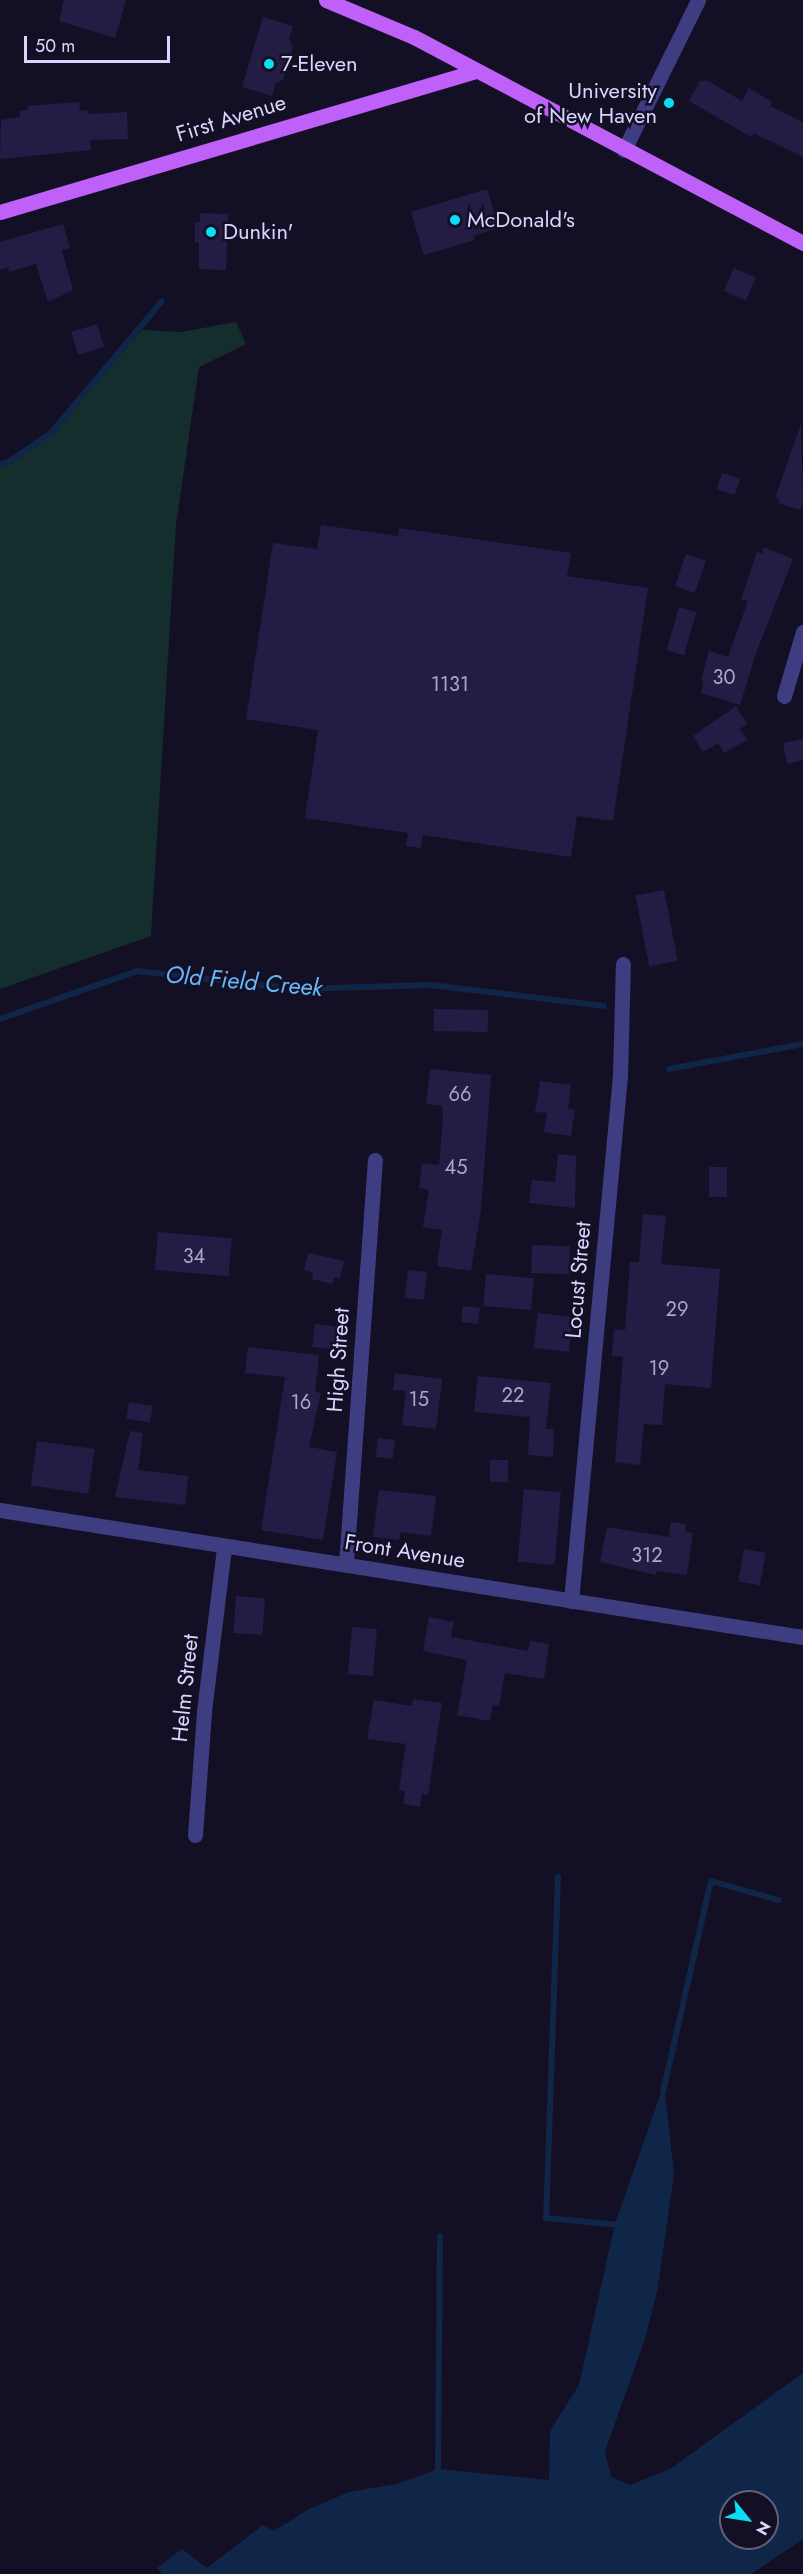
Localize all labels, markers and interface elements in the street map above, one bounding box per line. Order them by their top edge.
scale bar [27,24,172,62]
text: 50 m [35,33,75,59]
place label: 7-Eleven [281,51,358,77]
marker: 7-Eleven [262,57,276,71]
place label: University of New Haven [524,77,657,128]
street label: First Avenue [173,89,289,147]
marker: University of New Haven [662,96,676,110]
place label: McDonald's [467,207,575,233]
marker: McDonald's [448,213,462,227]
place label: Dunkin' [223,219,294,245]
marker: Dunkin' [204,225,218,239]
house number: 30 [713,665,735,689]
house number: 1131 [431,672,469,696]
water label: Old Field Creek [164,960,324,1002]
house number: 66 [448,1082,472,1106]
house number: 45 [445,1155,467,1179]
street label: Locust Street [560,1220,596,1340]
house number: 34 [183,1244,205,1268]
house number: 29 [666,1297,688,1321]
street label: High Street [321,1307,355,1413]
house number: 19 [649,1356,669,1380]
house number: 22 [502,1383,524,1407]
house number: 15 [409,1387,429,1411]
house number: 16 [291,1390,311,1414]
street label: Front Avenue [343,1528,467,1574]
house number: 312 [631,1543,663,1567]
street label: Helm Street [166,1633,204,1743]
north arrow [719,2490,779,2550]
text: N [750,2517,776,2540]

